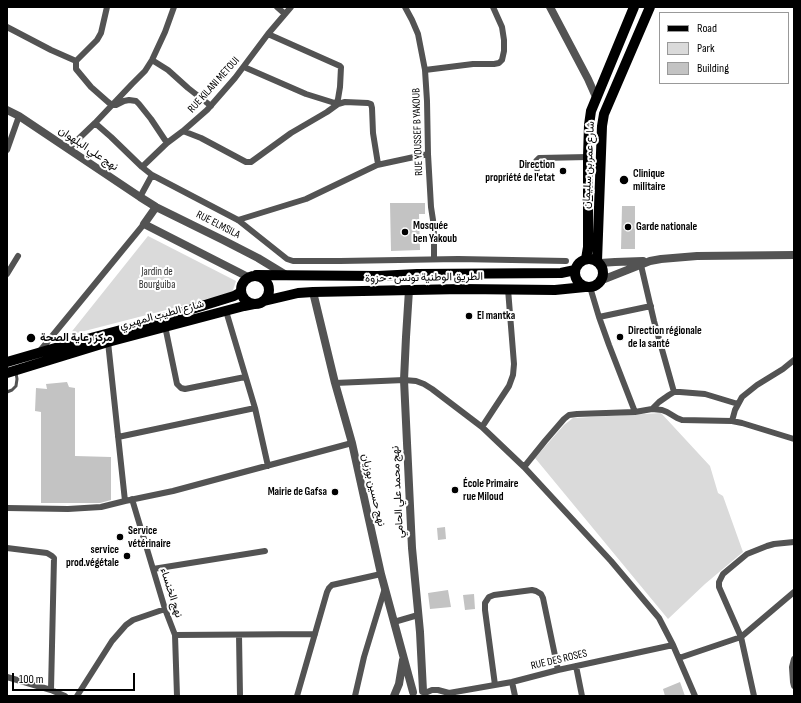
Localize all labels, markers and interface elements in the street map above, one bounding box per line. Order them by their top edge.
legend [659,12,789,84]
text: Road [697,21,717,36]
text: Park [697,41,715,56]
street label: RUE KILANI METOUI [185,54,243,116]
text: Building [697,61,729,76]
street label: RUE YOUSSEF B YAKOUB [410,88,426,176]
street label: شارع عمر بن سليمان [580,121,598,209]
street label: نهج علي البلهوان [56,124,120,174]
place label: Direction propriété de l'etat [485,158,555,184]
marker: Direction propriété de l'etat [558,166,568,176]
place label: Clinique militaire [633,167,665,193]
marker: Clinique militaire [618,174,630,186]
street label: RUE ELMSILA [194,208,242,242]
place label: Mosquée ben Yakoub [413,219,457,245]
place label: Garde nationale [636,220,697,234]
marker: Garde nationale [623,222,633,232]
marker: Mosquée ben Yakoub [400,227,410,237]
park label: Jardin de Bourguiba [139,265,175,291]
street label: الطريق الوطنية تونس - حزوة [365,270,483,286]
street label: شارع الطيب المهيري [118,297,206,333]
place label: El mantka [477,309,515,323]
marker: El mantka [464,311,474,321]
place label: Direction régionale de la santé [628,324,702,350]
place label: مركز رعاية الصحة [40,331,112,345]
marker: مركز رعاية الصحة [25,332,37,344]
marker: Direction régionale de la santé [615,332,625,342]
street label: نهج محمد علي الحامي [389,445,407,539]
street label: نهج حسين بوزيان [358,452,388,528]
place label: École Primaire rue Miloud [463,477,518,503]
place label: Mairie de Gafsa [268,485,327,499]
marker: École Primaire rue Miloud [450,485,460,495]
marker: Mairie de Gafsa [330,487,340,497]
place label: Service vétérinaire [128,524,171,550]
marker: Service vétérinaire [115,532,125,542]
place label: service prod.végétale [66,543,119,569]
marker: service prod.végétale [122,551,132,561]
street label: نهج الخنساء [157,566,185,620]
street label: RUE DES ROSES [530,647,588,673]
scale bar [14,665,137,691]
text: 100 m [19,672,44,687]

